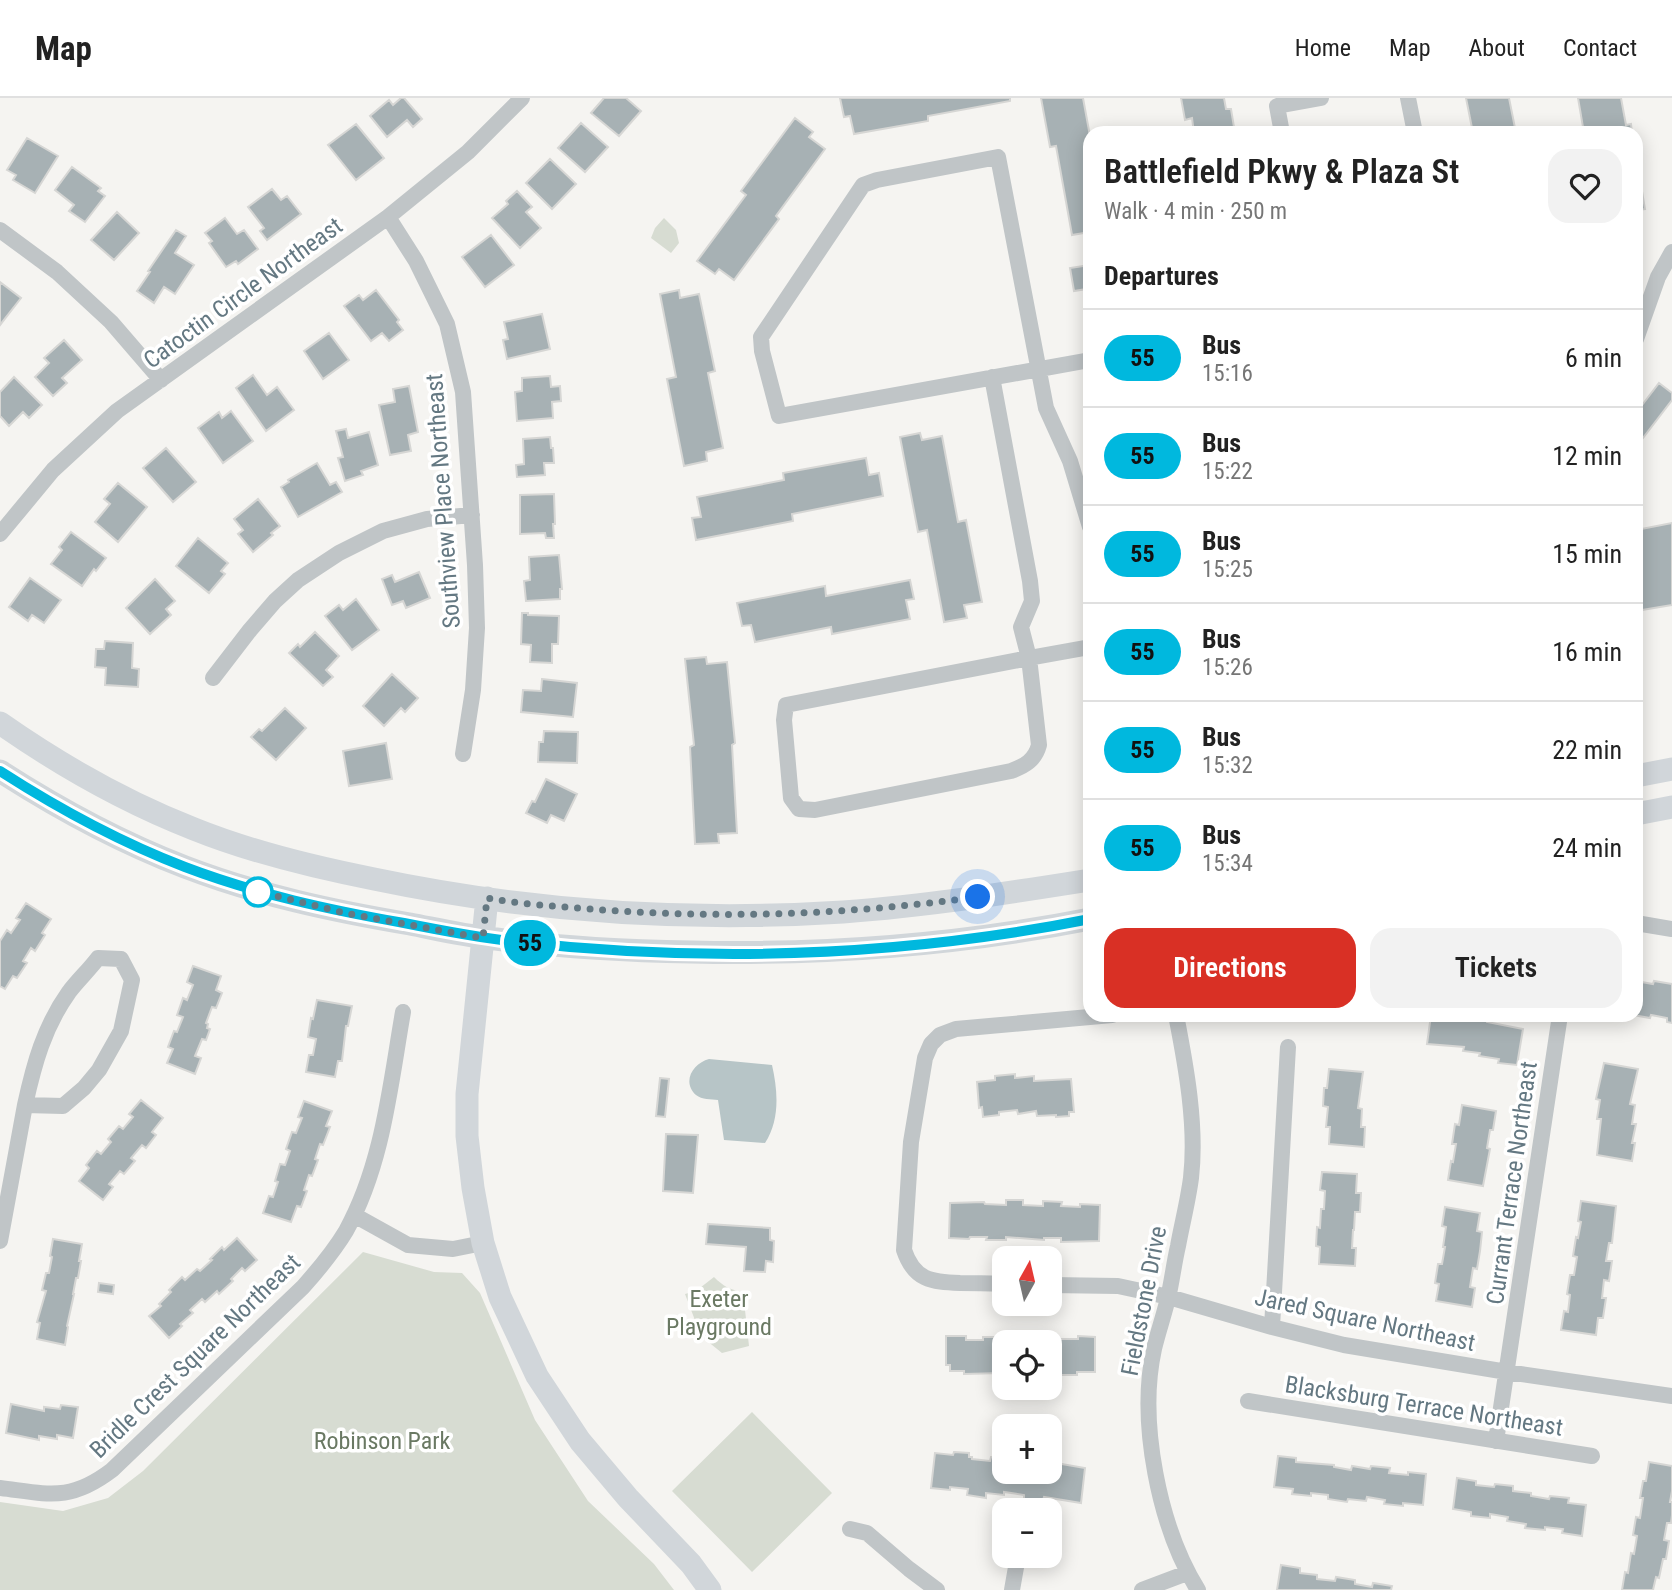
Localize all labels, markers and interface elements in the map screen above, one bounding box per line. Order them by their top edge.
text: Map [35,29,92,68]
text: Home [1295,34,1351,62]
text: Map [1389,34,1431,62]
text: About [1469,34,1525,62]
text: Contact [1563,34,1637,62]
button: heart [1548,149,1622,223]
text: Battlefield Pkwy & Plaza St [1104,152,1459,191]
text: Walk · 4 min · 250 m [1104,198,1287,225]
street label: Catoctin Circle Northeast [138,212,348,374]
text: Departures [1104,261,1219,291]
text: Bus [1202,330,1241,360]
text: 6 min [1565,343,1622,373]
text: 55 [1130,344,1155,372]
text: 15:16 [1202,360,1253,387]
street label: Southview Place Northeast [420,373,466,629]
text: Bus [1202,428,1241,458]
text: 12 min [1552,441,1622,471]
text: 55 [1130,442,1155,470]
text: 15:22 [1202,458,1253,485]
text: Bus [1202,526,1241,556]
text: 15 min [1552,539,1622,569]
text: 55 [1130,540,1155,568]
text: 15:25 [1202,556,1253,583]
text: Bus [1202,624,1241,654]
text: 16 min [1552,637,1622,667]
text: 55 [1130,638,1155,666]
text: 15:26 [1202,654,1253,681]
text: Bus [1202,722,1241,752]
text: 22 min [1552,735,1622,765]
text: 55 [1130,736,1155,764]
text: 15:32 [1202,752,1253,779]
text: Bus [1202,820,1241,850]
text: 24 min [1552,833,1622,863]
text: 55 [1130,834,1155,862]
text: 15:34 [1202,850,1253,877]
unlabelled marker [243,877,273,907]
your location [960,879,995,914]
line badge: 55 [498,920,562,966]
button: Directions [1104,928,1356,1008]
button: Tickets [1370,928,1622,1008]
text: 55 [518,929,542,957]
street label: Currant Terrace Northeast [1481,1060,1543,1306]
street label: Fieldstone Drive [1116,1224,1172,1378]
north arrow [992,1246,1062,1316]
map controls [992,1246,1062,1568]
street label: Bridle Crest Square Northeast [84,1248,306,1464]
street label: Jared Square Northeast [1252,1283,1478,1357]
park label: Exeter Playground [666,1285,772,1341]
button: locate [992,1330,1062,1400]
street label: Blacksburg Terrace Northeast [1283,1370,1565,1442]
button: + [992,1414,1062,1484]
park label: Robinson Park [314,1427,451,1455]
button: − [992,1498,1062,1568]

